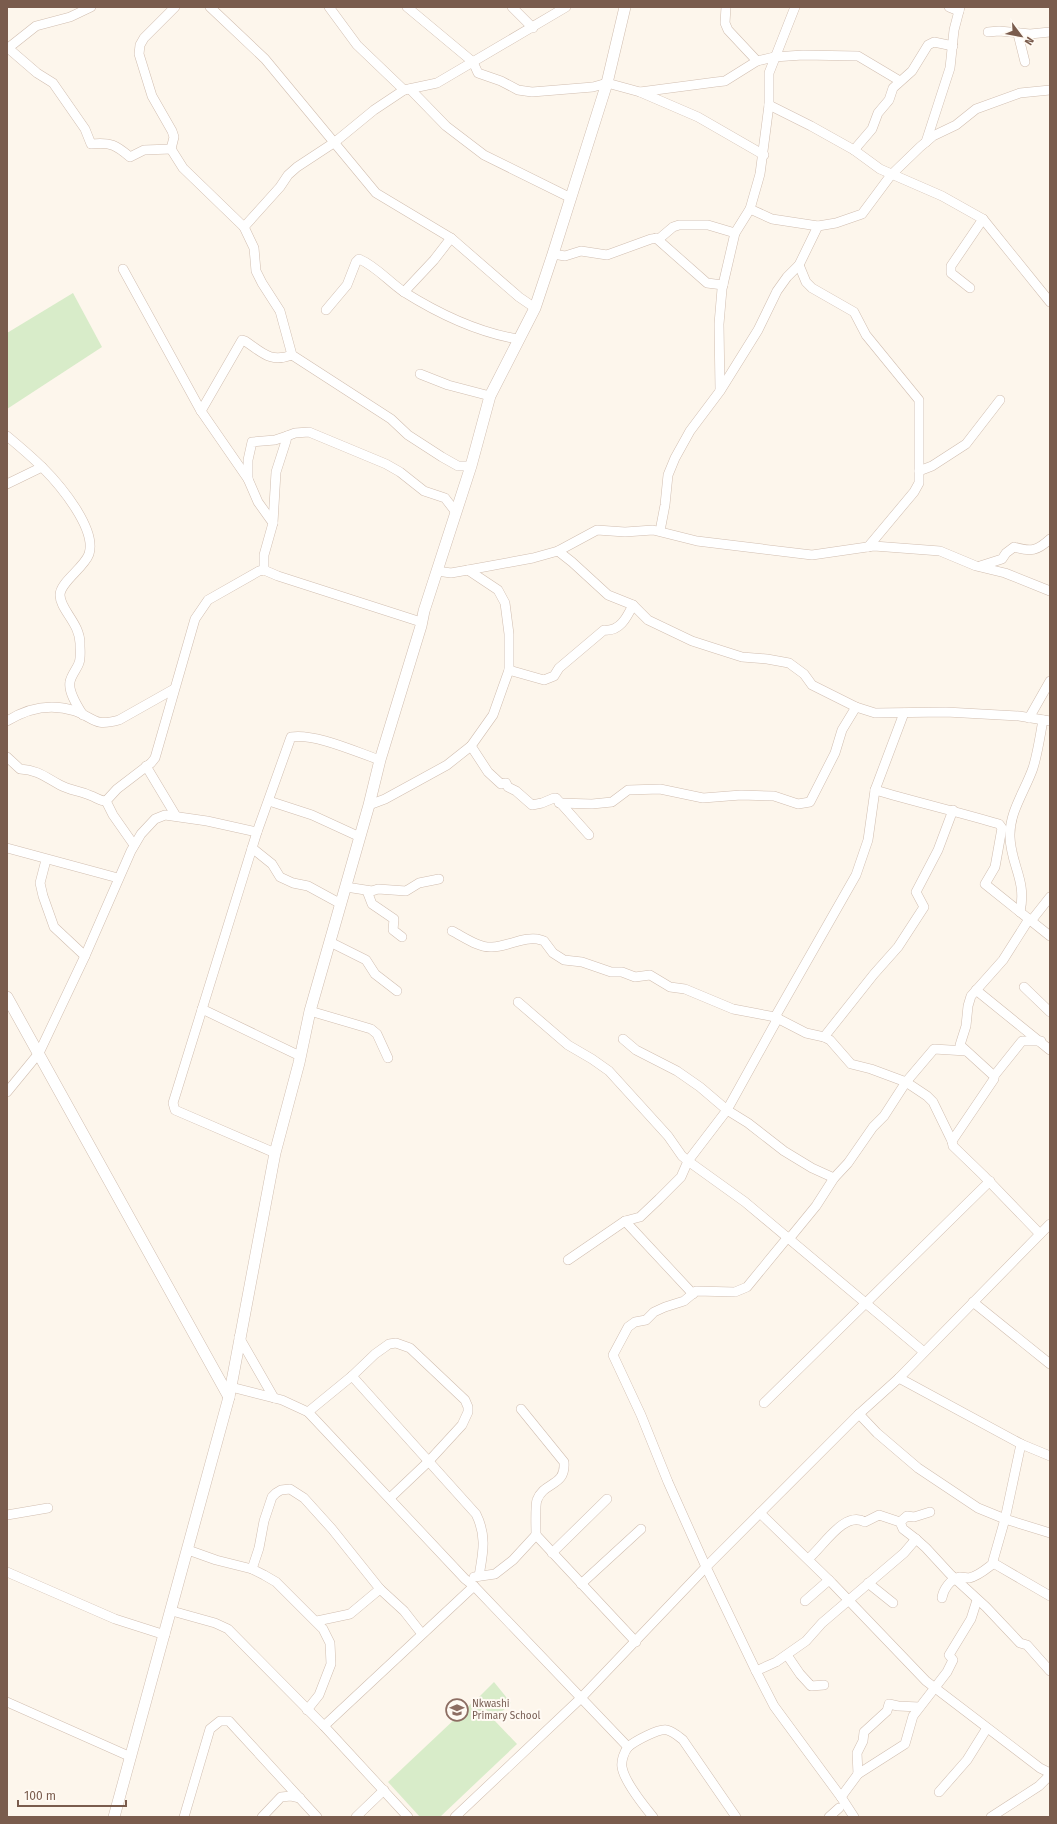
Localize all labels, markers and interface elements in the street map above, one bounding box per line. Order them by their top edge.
north arrow [1001,16,1041,56]
text: N [1022,34,1037,48]
school or university icon: Nkwashi Primary School [444,1697,470,1723]
place label: Nkwashi Primary School [472,1698,541,1722]
scale bar [18,1782,126,1808]
text: 100 m [24,1789,56,1803]

